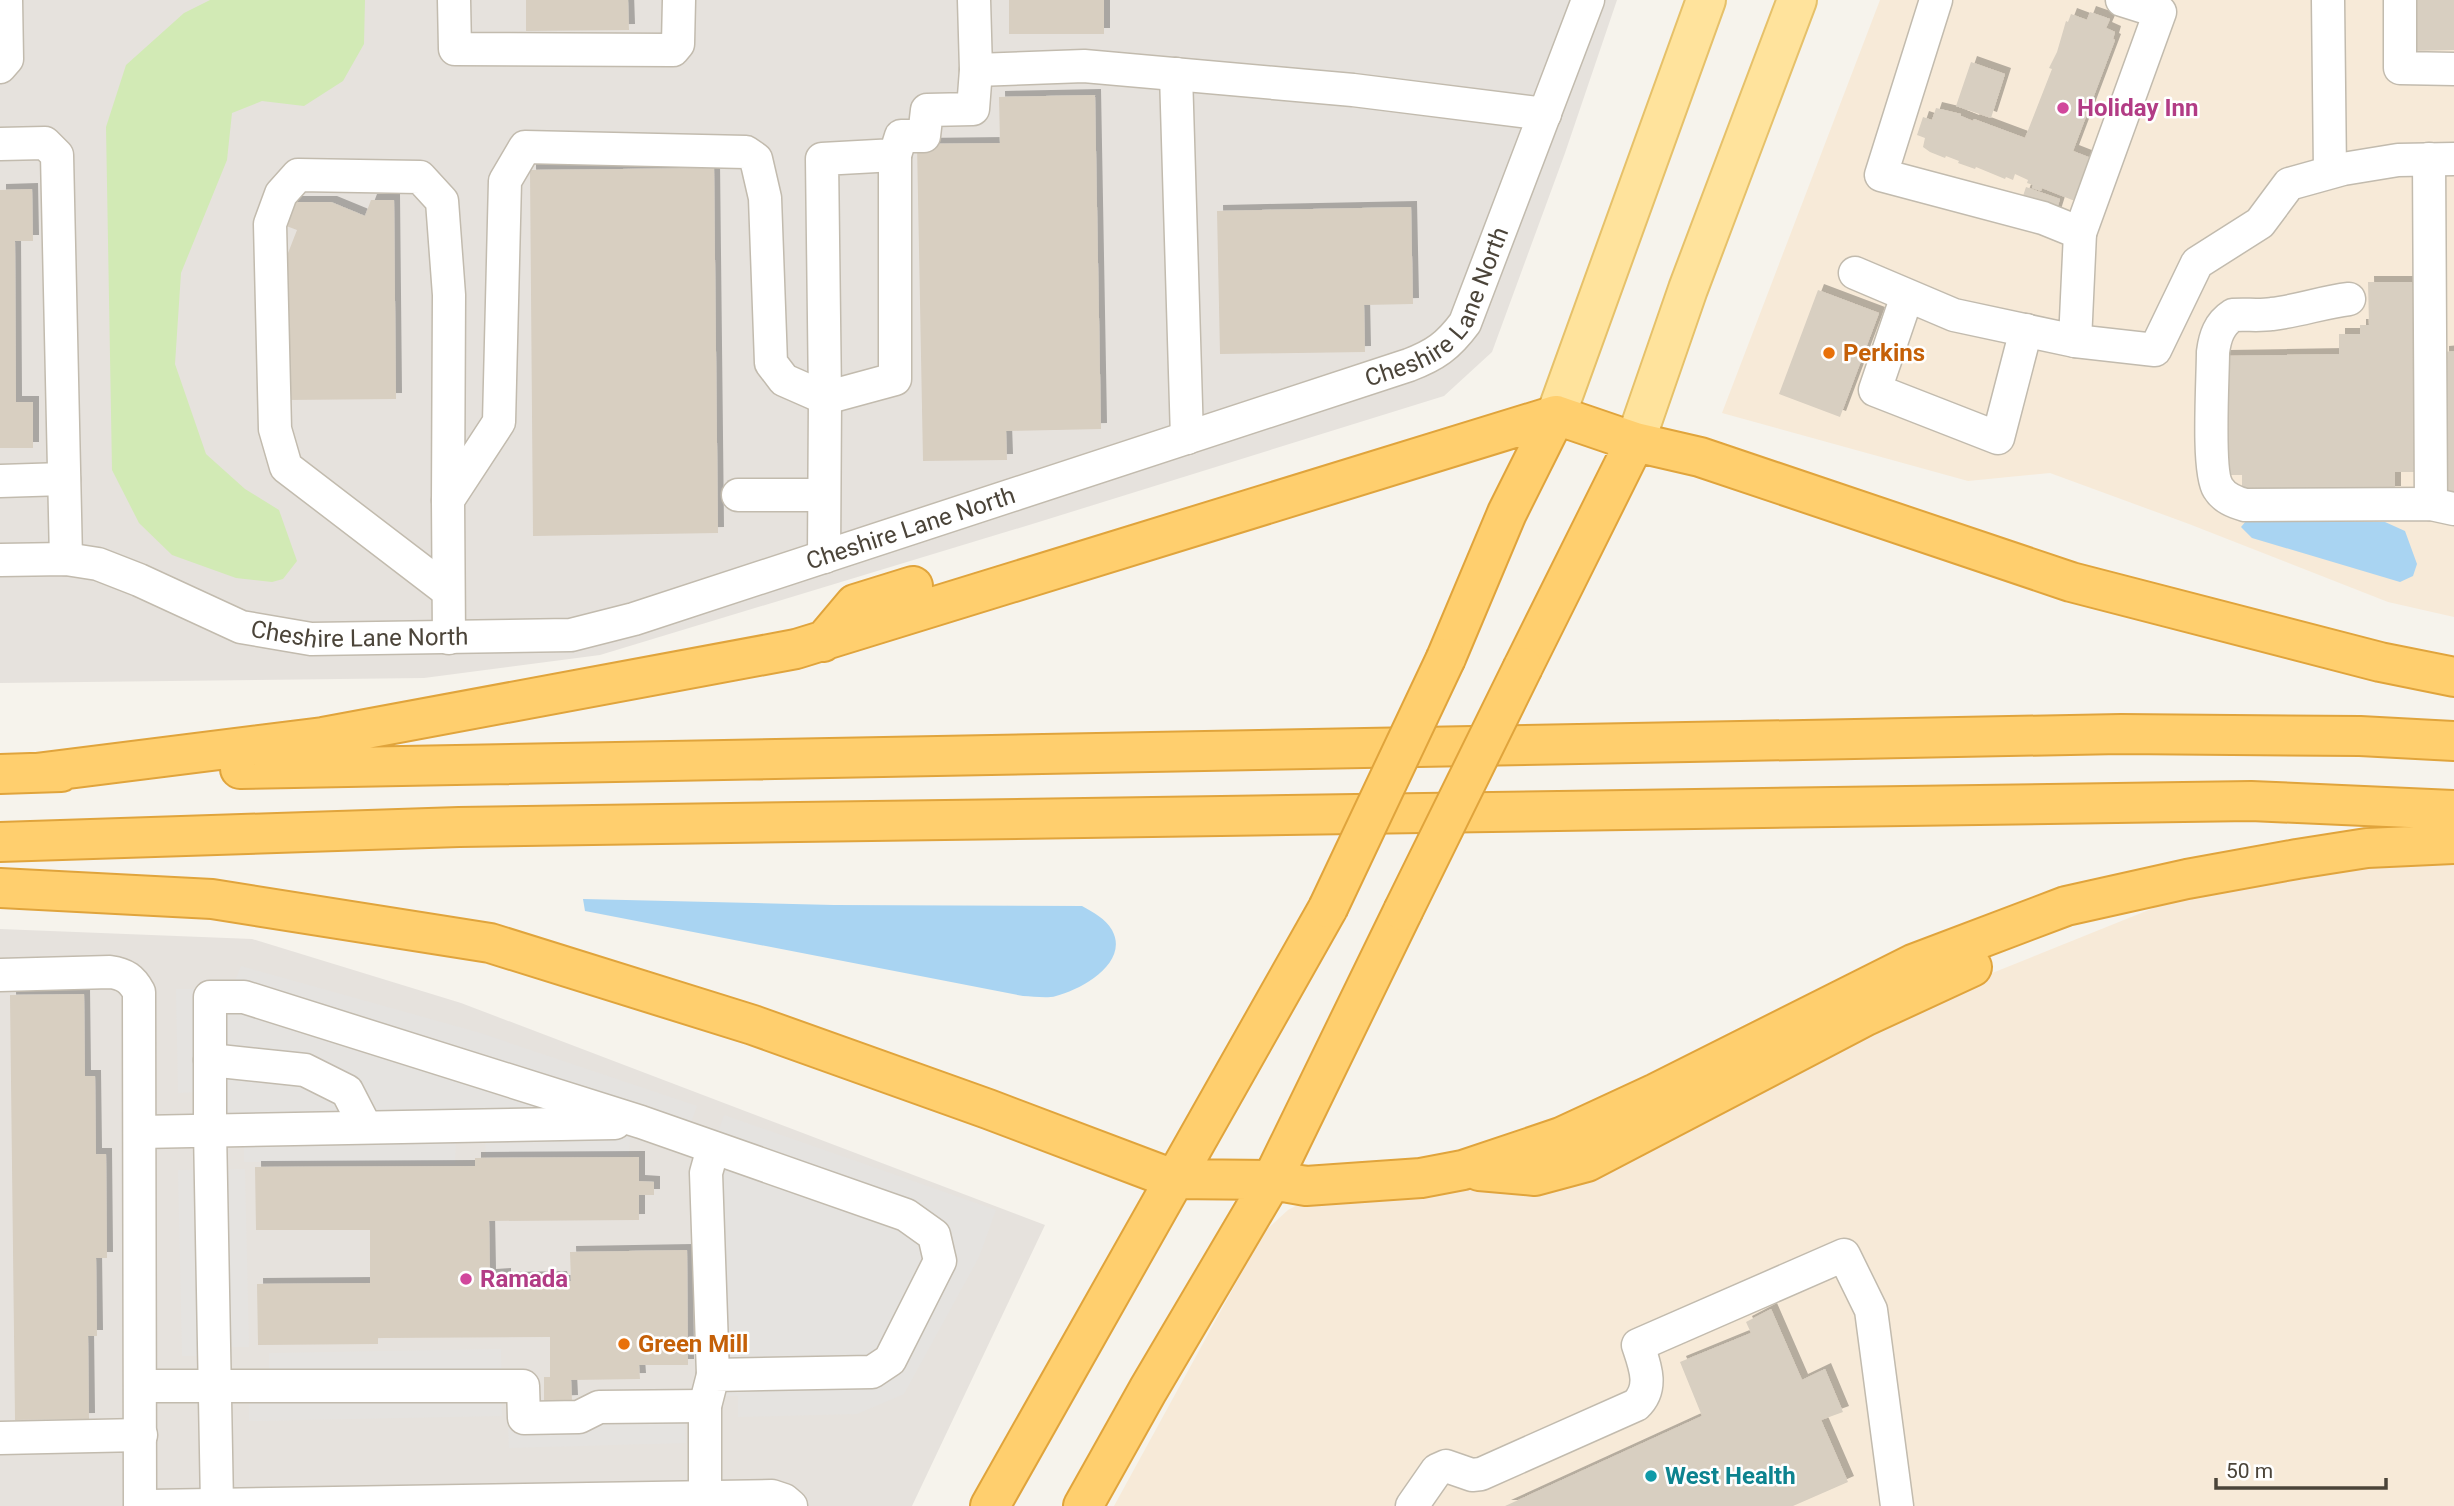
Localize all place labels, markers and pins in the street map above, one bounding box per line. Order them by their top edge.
place label: Holiday Inn [2077,94,2198,122]
marker: Holiday Inn [2055,100,2071,116]
place label: Perkins [1843,339,1925,367]
marker: Perkins [1821,345,1837,361]
place label: Ramada [480,1265,568,1293]
marker: Ramada [458,1271,474,1287]
place label: Green Mill [638,1330,748,1358]
marker: Green Mill [616,1336,632,1352]
place label: West Health [1665,1462,1796,1490]
marker: West Health [1643,1468,1659,1484]

